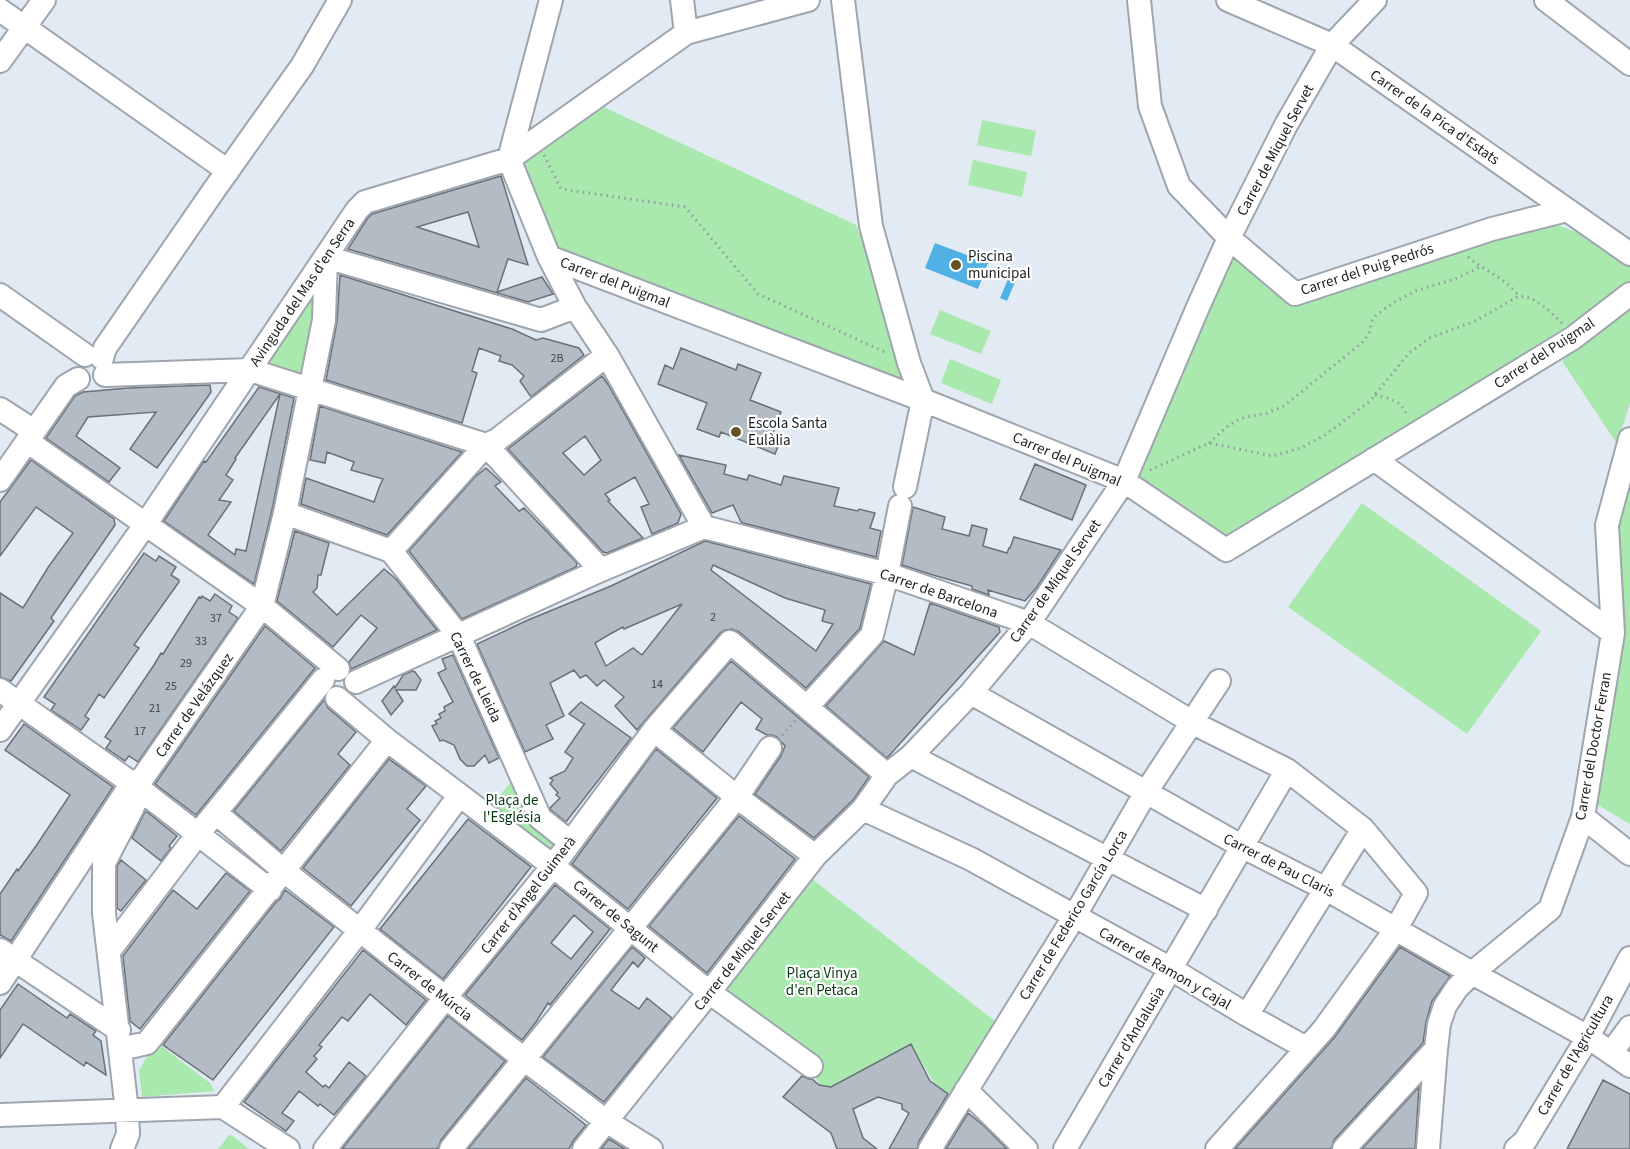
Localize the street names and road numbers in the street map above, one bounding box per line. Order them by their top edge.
street label: Carrer de la Pica d'Estats [1366,65,1504,170]
street label: Carrer de Miquel Servet [1232,81,1319,220]
street label: Avinguda del Mas d'en Serra [245,214,360,371]
street label: Carrer del Puig Pedrós [1298,238,1436,301]
street label: Carrer del Puigmal [557,252,673,313]
street label: Carrer del Puigmal [1490,313,1599,394]
street label: Carrer del Puigmal [1009,427,1125,492]
street label: Carrer de Miquel Servet [1005,515,1106,647]
street label: Carrer de Barcelona [877,563,1001,624]
street label: Carrer de Lleida [444,628,507,726]
street label: Carrer de Velázquez [150,649,238,762]
street label: Carrer del Doctor Ferran [1570,670,1617,822]
street label: Carrer de Federico García Lorca [1014,826,1133,1004]
street label: Carrer de Pau Claris [1219,828,1338,903]
street label: Carrer d'Àngel Guimerà [476,832,581,959]
street label: Carrer de Sagunt [568,875,663,958]
street label: Carrer de Miquel Servet [689,887,796,1015]
street label: Carrer de Ramon y Cajal [1095,922,1235,1015]
street label: Carrer de Múrcia [383,946,477,1026]
street label: Carrer d'Andalusia [1093,983,1170,1092]
street label: Carrer de l'Agricultura [1532,991,1619,1120]

